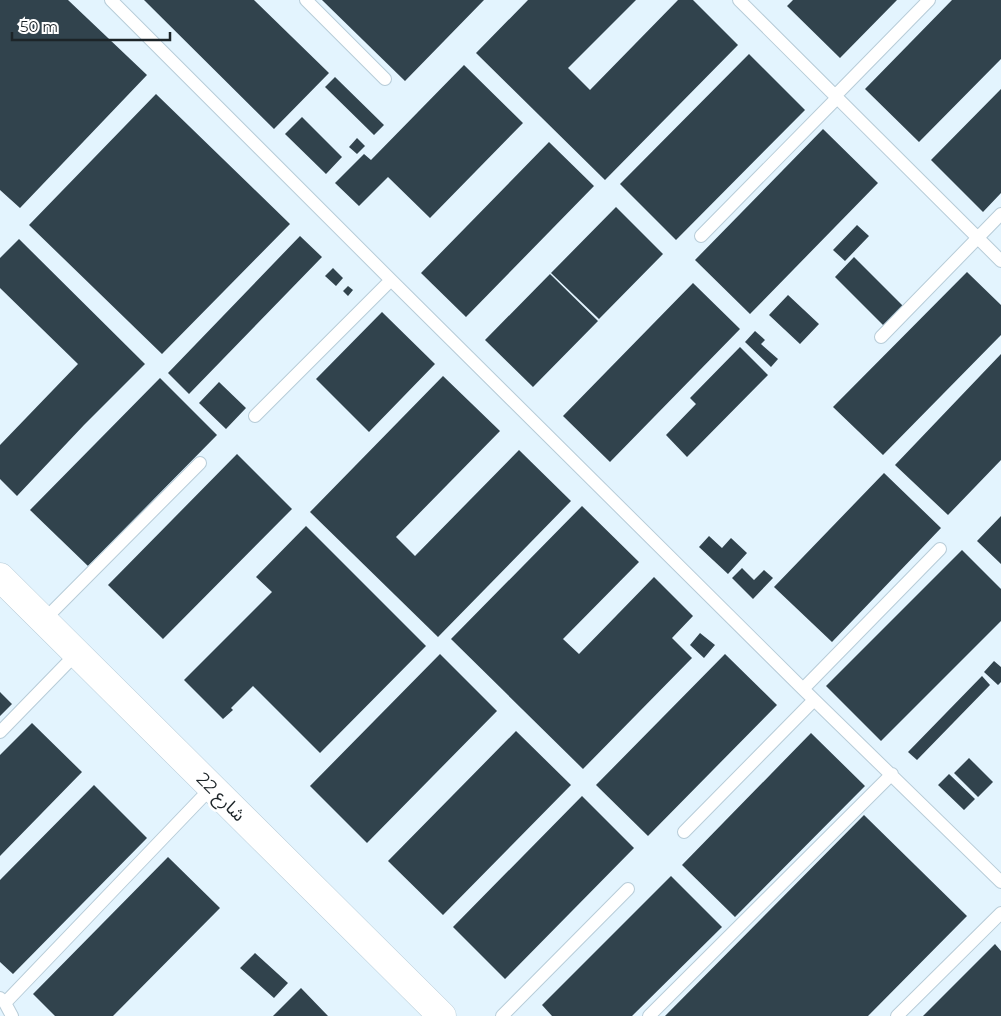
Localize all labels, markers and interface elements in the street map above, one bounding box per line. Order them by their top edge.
scale bar [12,10,170,42]
text: 50 m [20,17,58,36]
street label: شارع 22 [190,768,250,828]

